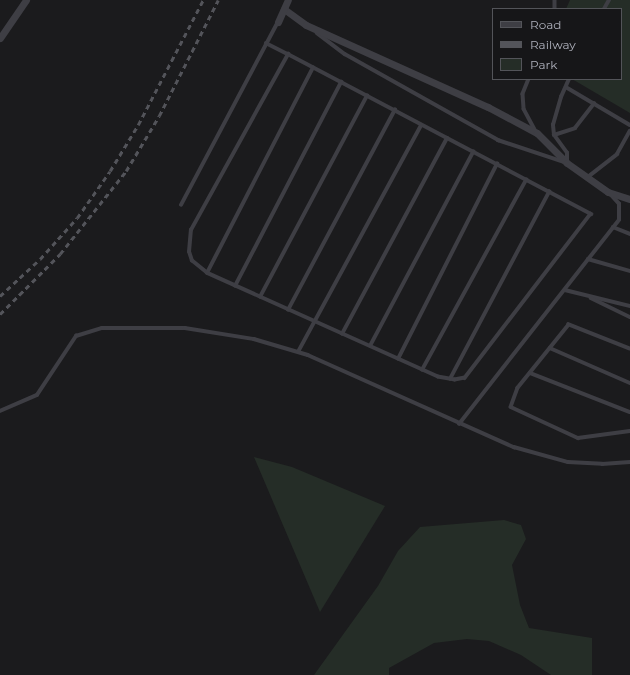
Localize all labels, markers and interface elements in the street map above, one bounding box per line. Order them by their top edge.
legend [492,8,622,80]
text: Road [530,17,561,32]
text: Railway [530,37,576,52]
text: Park [530,57,557,72]

